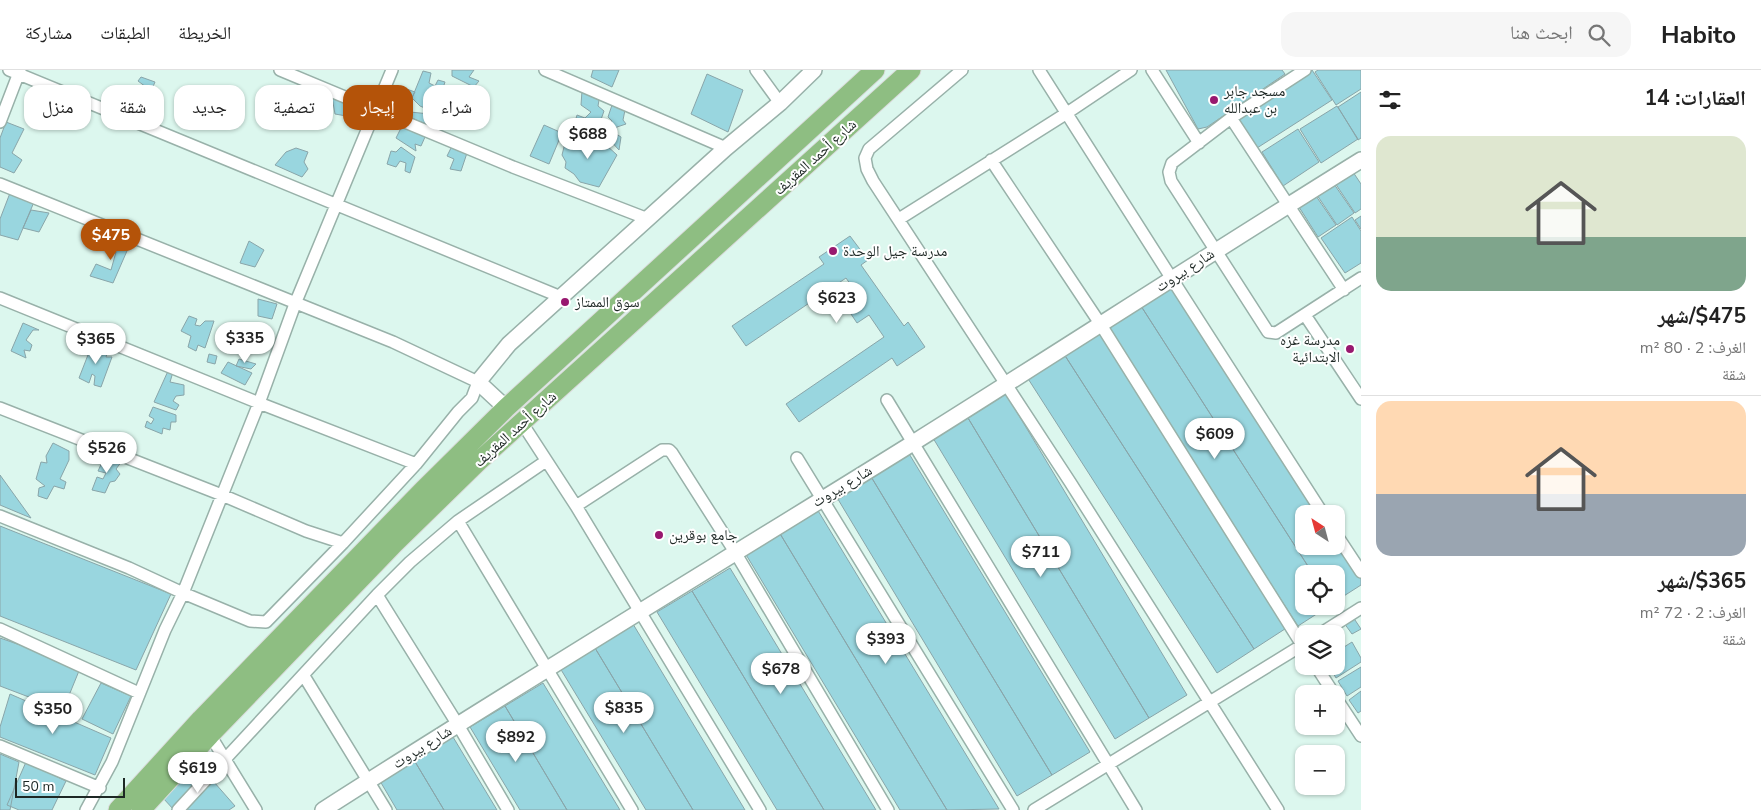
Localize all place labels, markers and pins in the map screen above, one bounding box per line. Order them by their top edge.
place label: مسجد جابر بن عبدالله [1223,81,1285,118]
marker: مسجد جابر بن عبدالله [1208,94,1220,106]
pin: $688 [558,118,618,160]
pin: $475 [81,218,141,261]
place label: مدرسة جيل الوحدة [843,241,948,261]
marker: مدرسة جيل الوحدة [827,245,839,257]
pin: $623 [807,282,867,324]
place label: سوق الممتاز [574,292,640,312]
marker: سوق الممتاز [559,296,571,308]
pin: $365 [66,322,126,365]
pin: $335 [215,322,275,364]
place label: مدرسة غزه الابتدائية [1280,330,1340,367]
marker: مدرسة غزه الابتدائية [1344,343,1356,355]
pin: $609 [1185,418,1245,460]
pin: $526 [77,432,137,474]
place label: جامع بوقرين [669,525,738,545]
marker: جامع بوقرين [653,529,665,541]
pin: $711 [1011,536,1071,578]
pin: $393 [856,622,916,665]
pin: $678 [751,652,811,695]
pin: $350 [23,692,83,735]
pin: $835 [594,692,654,734]
pin: $892 [486,720,546,763]
pin: $619 [168,752,228,794]

